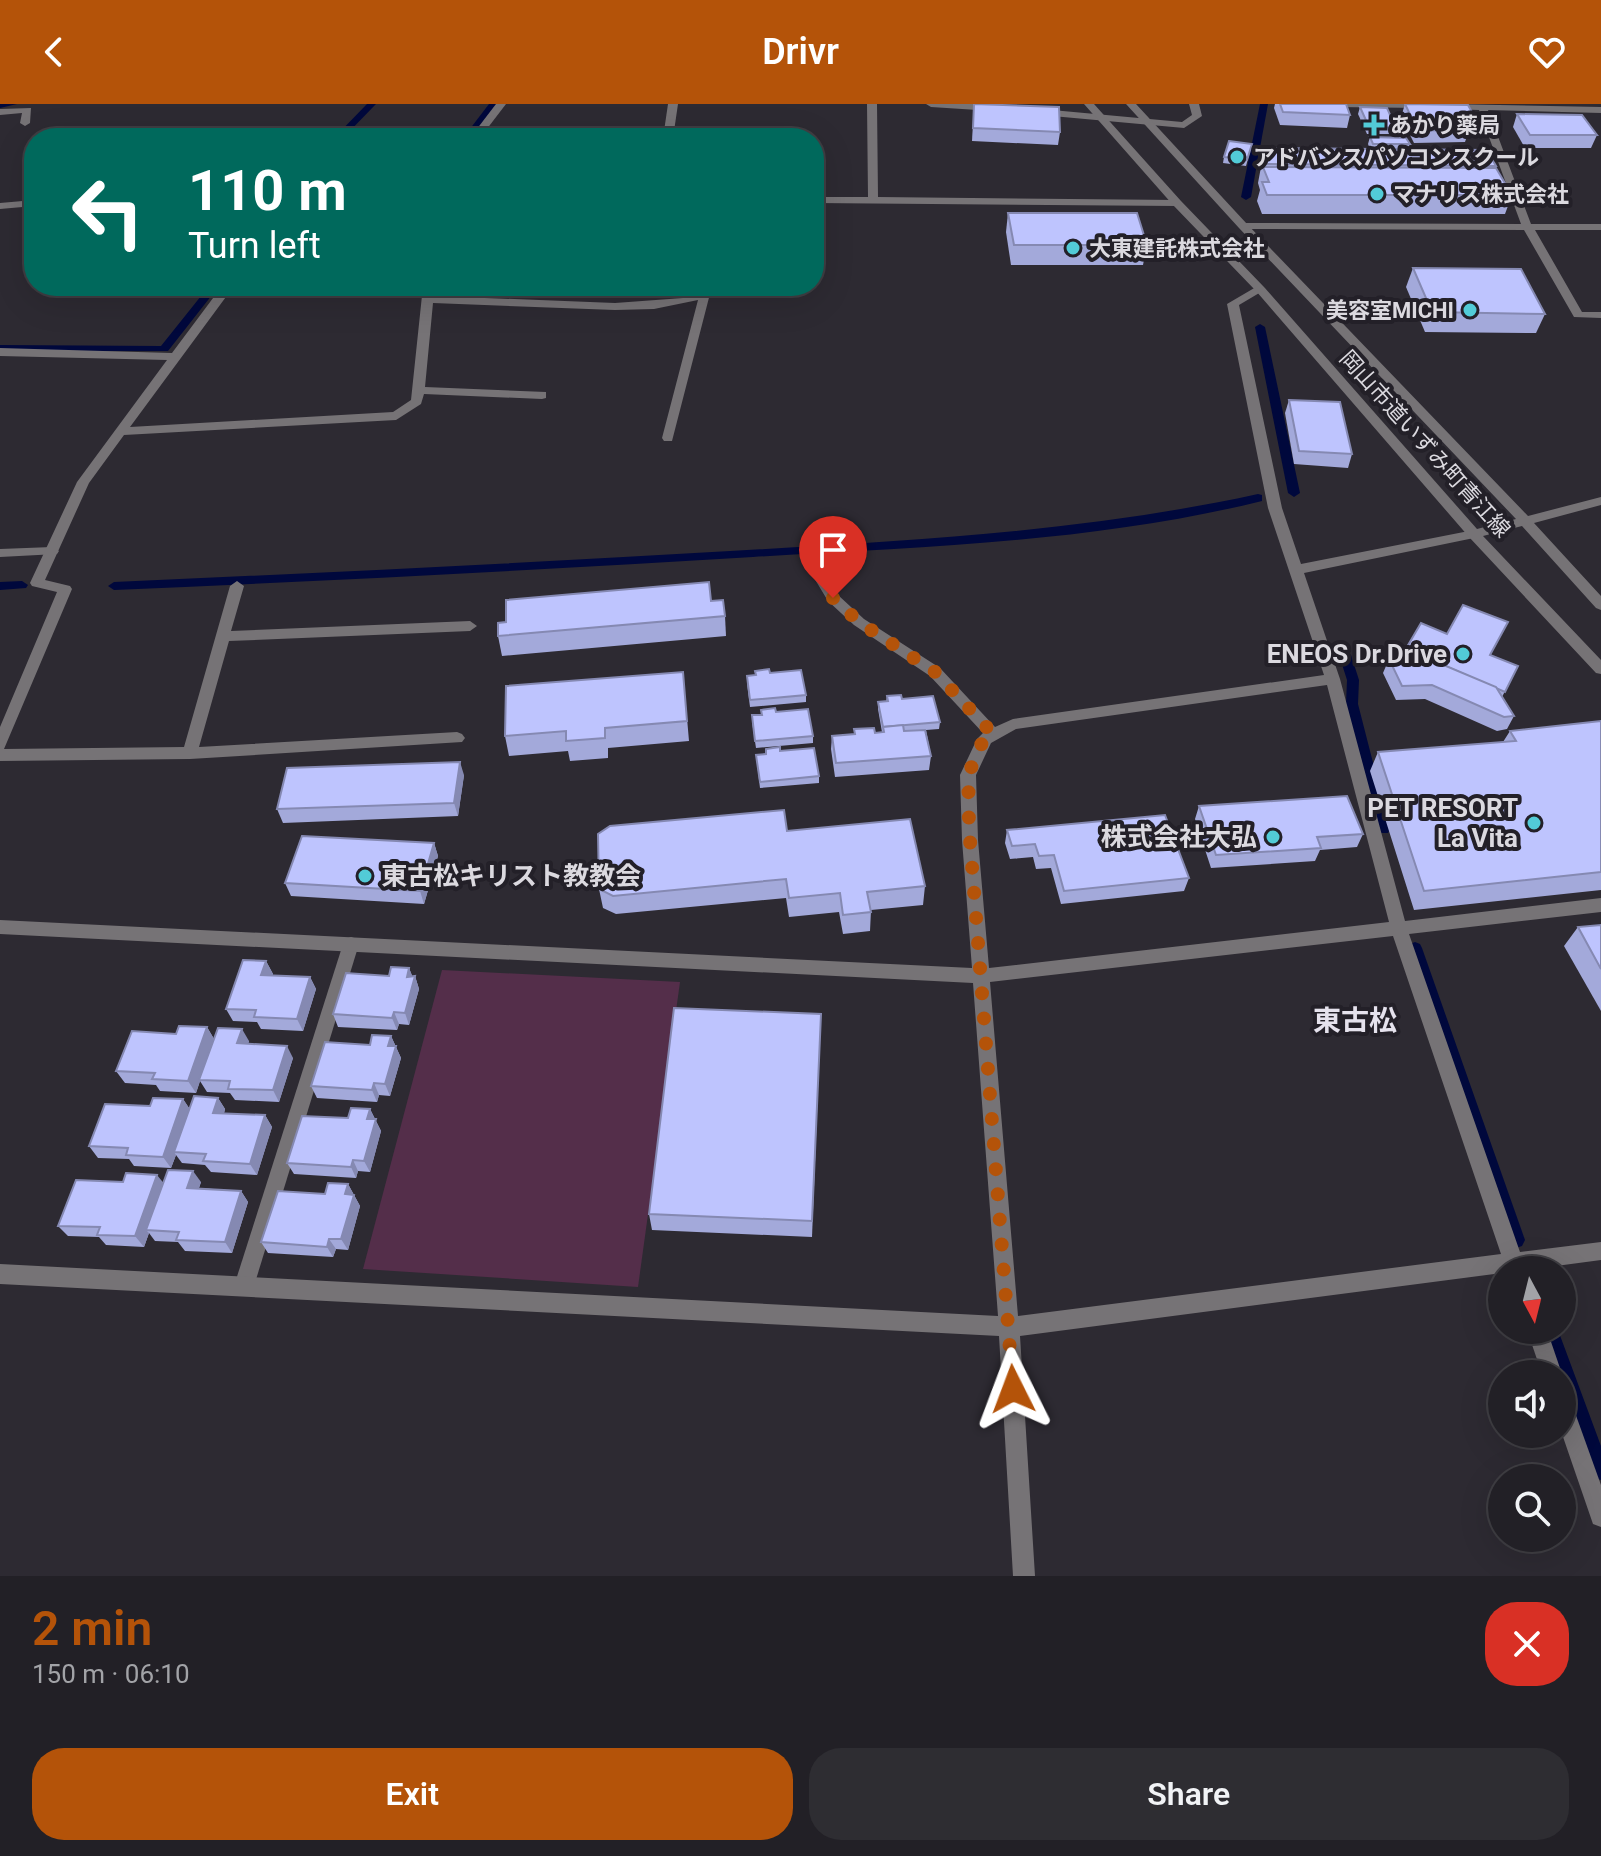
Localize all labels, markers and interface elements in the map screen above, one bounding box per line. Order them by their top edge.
icon: back [32,30,76,74]
icon: heart [1525,30,1569,74]
text: Drivr [762,31,839,73]
place label: あかり薬局 [1390,113,1500,138]
marker: あかり薬局 [1365,116,1383,134]
place label: アドバンスパソコンスクール [1253,145,1539,170]
marker: アドバンスパソコンスクール [1228,148,1246,166]
text: 110 m [188,158,347,224]
icon: left [56,160,160,264]
place label: マナリス株式会社 [1393,182,1569,207]
marker: マナリス株式会社 [1368,185,1386,203]
text: Turn left [188,225,321,267]
place label: 大東建託株式会社 [1089,236,1265,261]
marker: 大東建託株式会社 [1064,239,1082,257]
place label: 美容室MICHI [1326,298,1454,323]
marker: 美容室MICHI [1461,301,1479,319]
street label: 岡山市道いずみ町青江線 [1335,346,1515,542]
pin [799,516,867,598]
icon: arrive [811,528,855,572]
place label: ENEOS Dr.Drive [1267,639,1447,669]
marker: ENEOS Dr.Drive [1454,645,1472,663]
place label: PET RESORT La Vita [1367,793,1518,853]
marker: PET RESORT La Vita [1525,814,1543,832]
place label: 株式会社大弘 [1101,822,1257,852]
marker: 株式会社大弘 [1264,828,1282,846]
place label: 東古松キリスト教教会 [381,861,641,891]
marker: 東古松キリスト教教会 [356,867,374,885]
district label: 東古松 [1313,1004,1397,1037]
north arrow [1488,1256,1576,1344]
map controls [1488,1256,1576,1552]
position arrow [971,1347,1055,1431]
button: sound [1488,1360,1576,1448]
button: search [1488,1464,1576,1552]
text: 2 min [32,1600,152,1657]
button: close [1485,1602,1569,1686]
text: 150 m · 06:10 [32,1659,190,1689]
button: Exit [32,1748,793,1840]
button: Share [809,1748,1569,1840]

